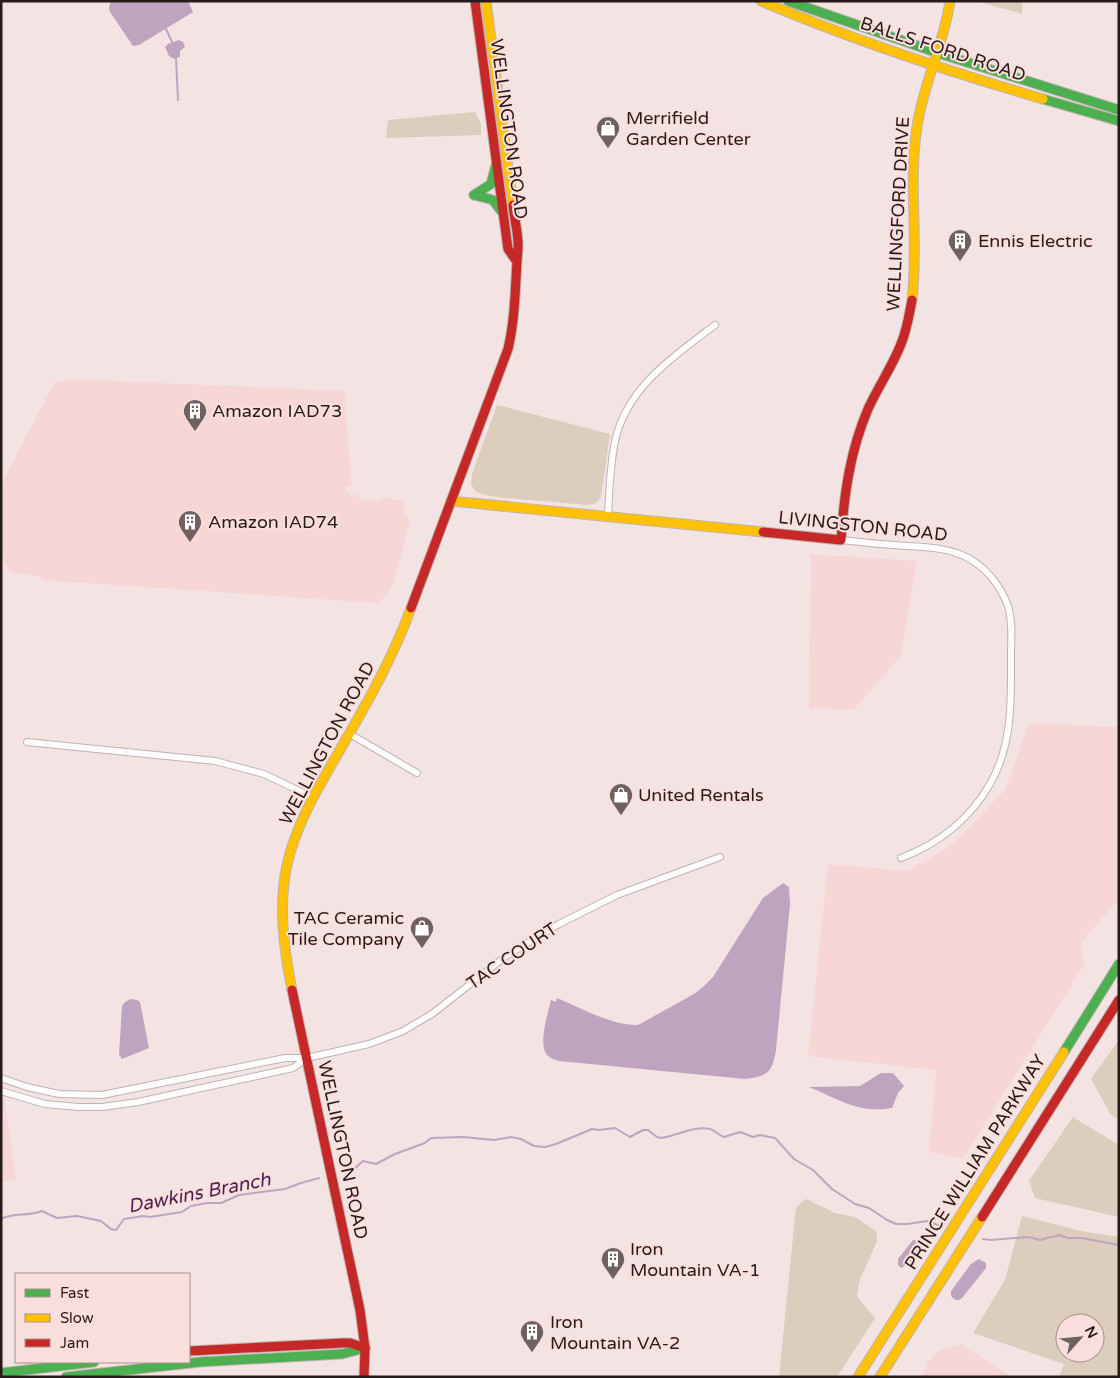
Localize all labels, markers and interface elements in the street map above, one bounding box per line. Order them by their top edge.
street label: BALLS FORD ROAD [857,12,1029,86]
street label: WELLINGTON ROAD [485,37,533,221]
place label: Merrifield Garden Center [626,107,751,150]
shop icon: Merrifield Garden Center [595,115,621,149]
street label: WELLINGFORD DRIVE [882,116,914,312]
building icon: Ennis Electric [947,228,973,262]
place label: Ennis Electric [978,230,1093,252]
building icon: Amazon IAD73 [182,398,208,432]
place label: Amazon IAD73 [212,400,342,422]
street label: LIVINGSTON ROAD [777,506,949,546]
building icon: Amazon IAD74 [177,509,203,543]
place label: Amazon IAD74 [208,511,338,533]
street label: WELLINGTON ROAD [275,657,379,829]
shop icon: United Rentals [608,782,634,816]
place label: United Rentals [638,784,764,806]
place label: TAC Ceramic Tile Company [288,907,404,950]
shop icon: TAC Ceramic Tile Company [409,915,435,949]
street label: TAC COURT [463,918,561,994]
street label: PRINCE WILLIAM PARKWAY [900,1050,1051,1274]
street label: WELLINGTON ROAD [313,1059,373,1241]
water label: Dawkins Branch [126,1168,273,1218]
place label: Iron Mountain VA-1 [630,1238,760,1281]
building icon: Iron Mountain VA-1 [600,1246,626,1280]
legend [15,1273,190,1363]
text: Fast [60,1284,90,1302]
text: Slow [60,1309,94,1327]
place label: Iron Mountain VA-2 [550,1311,680,1354]
north arrow [1055,1313,1105,1363]
building icon: Iron Mountain VA-2 [519,1319,545,1353]
text: N [1081,1323,1101,1341]
text: Jam [60,1334,89,1352]

